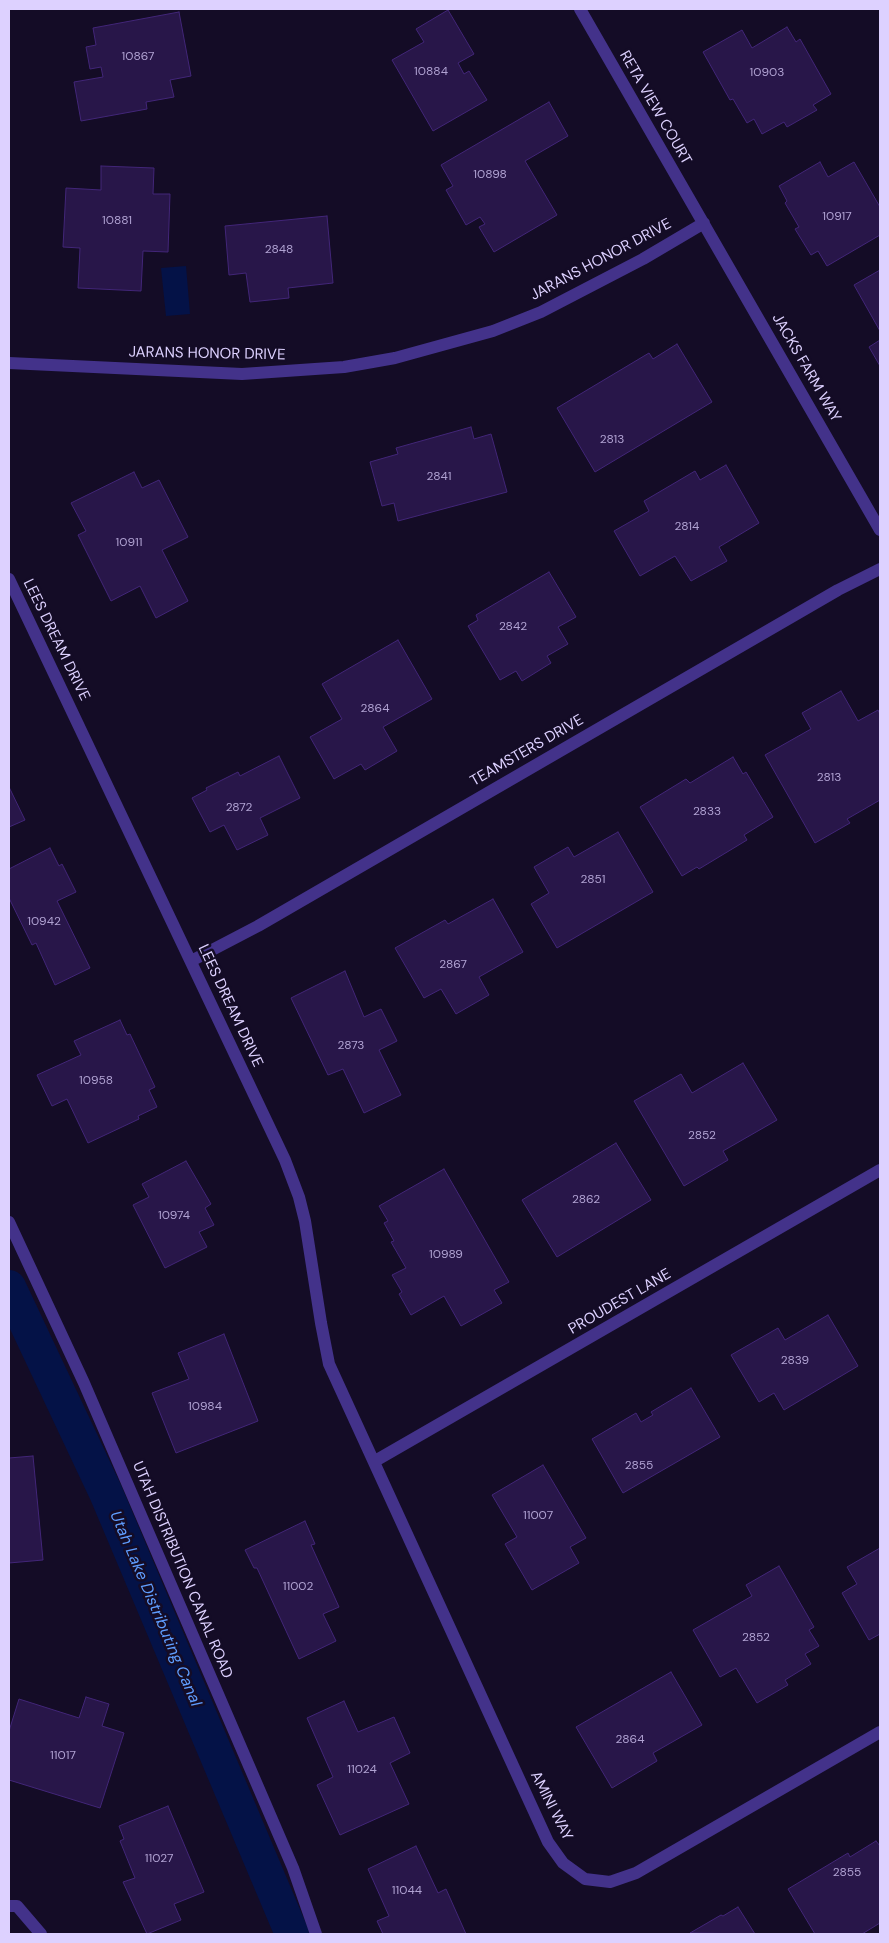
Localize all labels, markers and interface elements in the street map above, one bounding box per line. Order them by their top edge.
street label: RETA VIEW COURT [615,48,695,168]
house number: 10867 [122,50,154,64]
house number: 10884 [414,65,448,79]
house number: 10903 [750,66,784,80]
house number: 10898 [473,168,507,182]
house number: 10917 [822,210,852,224]
house number: 10881 [102,214,132,228]
street label: JARANS HONOR DRIVE [528,215,674,305]
house number: 2848 [265,243,293,257]
street label: JACKS FARM WAY [768,311,844,425]
street label: JARANS HONOR DRIVE [128,344,286,364]
house number: 2813 [600,433,624,447]
house number: 2841 [426,470,452,484]
house number: 2814 [675,520,699,534]
house number: 10911 [116,536,142,550]
street label: LEES DREAM DRIVE [19,576,93,704]
house number: 2842 [499,620,527,634]
house number: 2864 [361,702,389,716]
street label: TEAMSTERS DRIVE [467,711,587,791]
house number: 2813 [817,771,841,785]
house number: 2872 [226,801,252,815]
house number: 2833 [693,805,721,819]
house number: 2851 [580,873,606,887]
house number: 10942 [27,915,61,929]
street label: LEES DREAM DRIVE [194,942,266,1070]
house number: 2867 [439,958,467,972]
house number: 2873 [338,1039,364,1053]
house number: 10958 [79,1074,113,1088]
house number: 2852 [688,1129,716,1143]
house number: 2862 [572,1193,600,1207]
house number: 10974 [158,1209,190,1223]
house number: 10989 [429,1248,463,1262]
street label: PROUDEST LANE [566,1265,674,1339]
house number: 2839 [781,1354,809,1368]
house number: 10984 [188,1400,222,1414]
street label: UTAH DISTRIBUTION CANAL ROAD [128,1459,236,1681]
house number: 2855 [625,1459,653,1473]
water label: Utah Lake Distributing Canal [105,1508,205,1710]
house number: 11007 [523,1509,553,1523]
house number: 11002 [283,1580,313,1594]
house number: 2852 [742,1631,770,1645]
house number: 2864 [616,1733,644,1747]
house number: 11017 [50,1749,76,1763]
house number: 11024 [347,1763,377,1777]
street label: AMINI WAY [526,1769,576,1843]
house number: 11027 [145,1852,173,1866]
house number: 2855 [833,1866,861,1880]
house number: 11044 [392,1884,422,1898]

